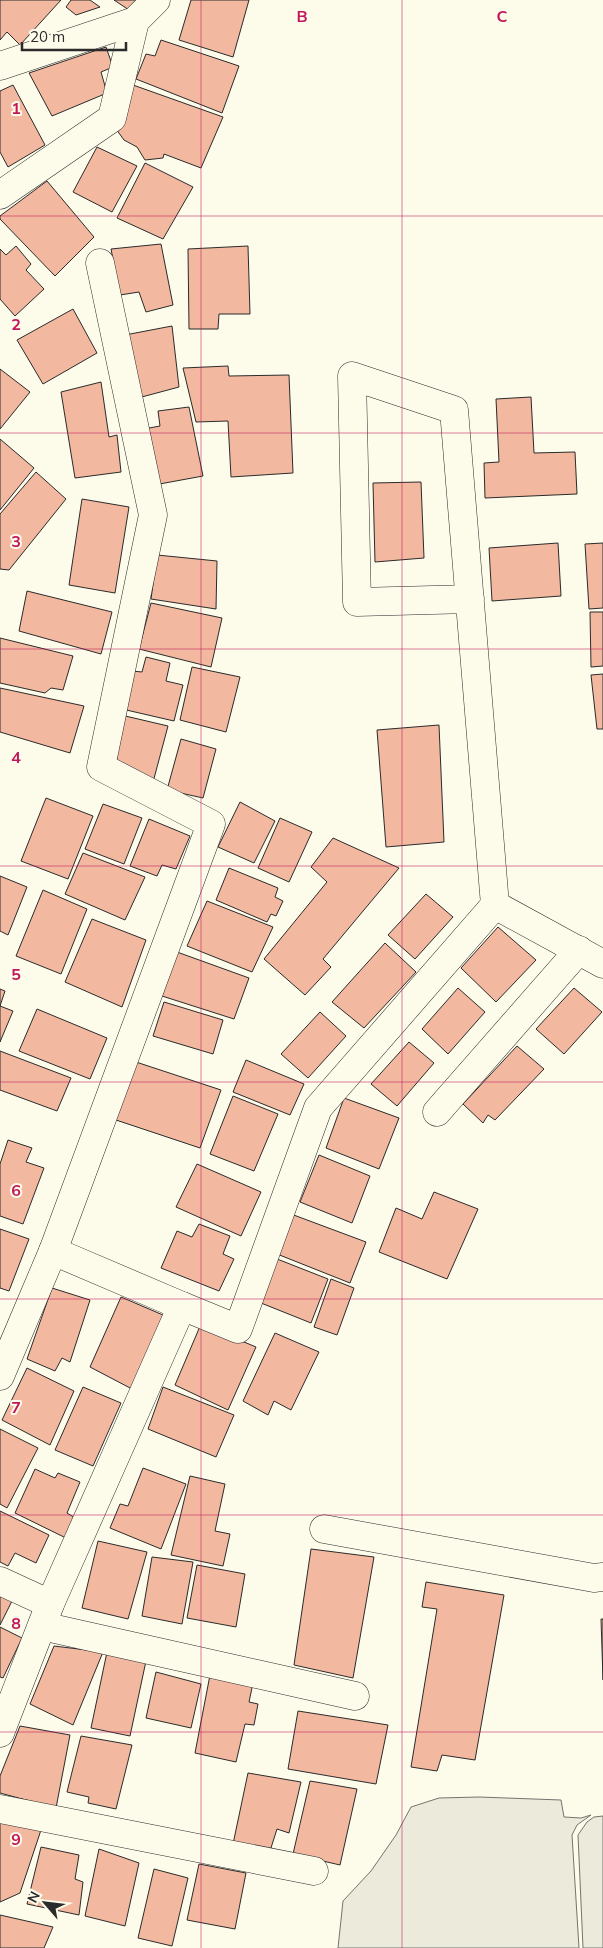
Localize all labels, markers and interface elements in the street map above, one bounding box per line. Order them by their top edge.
text: B [296,6,308,26]
text: C [497,6,508,26]
scale bar [22,20,126,52]
text: 20 m [30,27,65,46]
text: 1 [11,98,21,118]
text: 2 [11,314,21,334]
text: 3 [11,531,21,551]
text: 4 [11,747,21,767]
text: 5 [11,964,21,984]
text: 6 [11,1180,21,1200]
text: 7 [11,1397,21,1417]
text: 8 [11,1613,21,1633]
text: 9 [11,1829,21,1849]
north arrow [20,1878,70,1928]
text: N [23,1888,44,1906]

